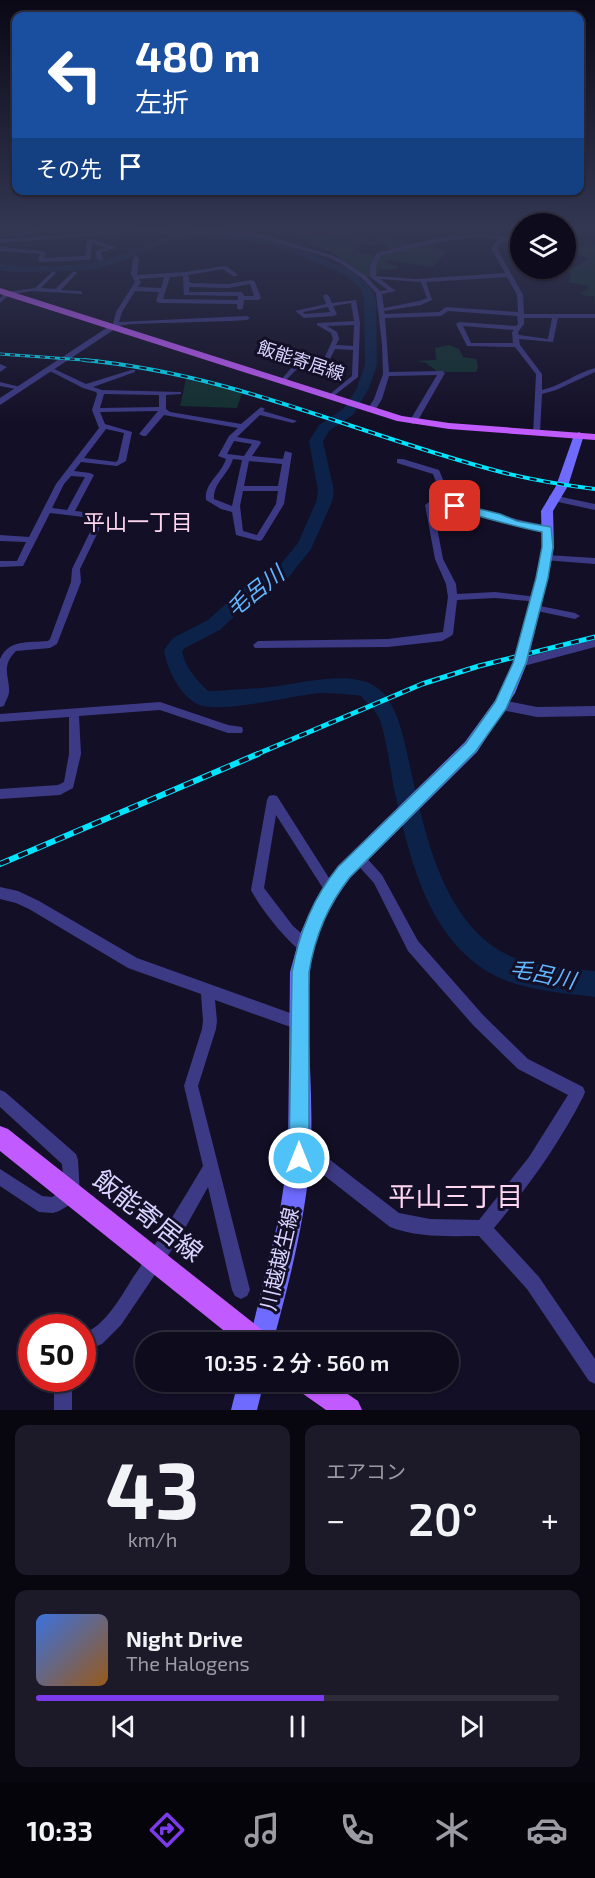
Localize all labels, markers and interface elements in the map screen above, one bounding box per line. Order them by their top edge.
text: 480 m [135,30,261,80]
icon: left [36,36,114,114]
text: 左折 [135,85,189,117]
icon: arrive [114,150,147,183]
text: その先 [36,155,102,181]
map controls [510,213,576,279]
button: layers [510,213,576,279]
street label: 飯能寄居線 [255,336,348,384]
pin [429,480,480,531]
icon: arrive [438,489,471,522]
district label: 平山一丁目 [83,508,193,534]
water label: 毛呂川 [220,558,290,621]
water label: 毛呂川 [508,953,580,993]
position arrow [267,1126,331,1190]
street label: 飯能寄居線 [88,1163,210,1267]
district label: 平山三丁目 [389,1179,524,1211]
street label: 川越越生線 [255,1205,303,1313]
speed limit sign: 50 [18,1314,96,1392]
text: 10:35 · 2 分 · 560 m [205,1349,389,1375]
text: 43 [106,1441,199,1535]
text: エアコン [326,1459,406,1483]
text: 20° [408,1491,478,1545]
text: − [326,1499,345,1539]
text: + [541,1499,559,1539]
text: km/h [128,1527,177,1551]
text: Night Drive [126,1625,243,1651]
text: The Halogens [126,1651,250,1675]
icon: previous [107,1710,140,1743]
icon: pause [281,1710,314,1743]
icon: next [455,1710,488,1743]
icon: directions [146,1809,188,1851]
icon: music [241,1809,283,1851]
icon: phone [336,1809,378,1851]
icon: climate [431,1809,473,1851]
icon: car [526,1809,568,1851]
text: 10:33 [27,1814,93,1846]

